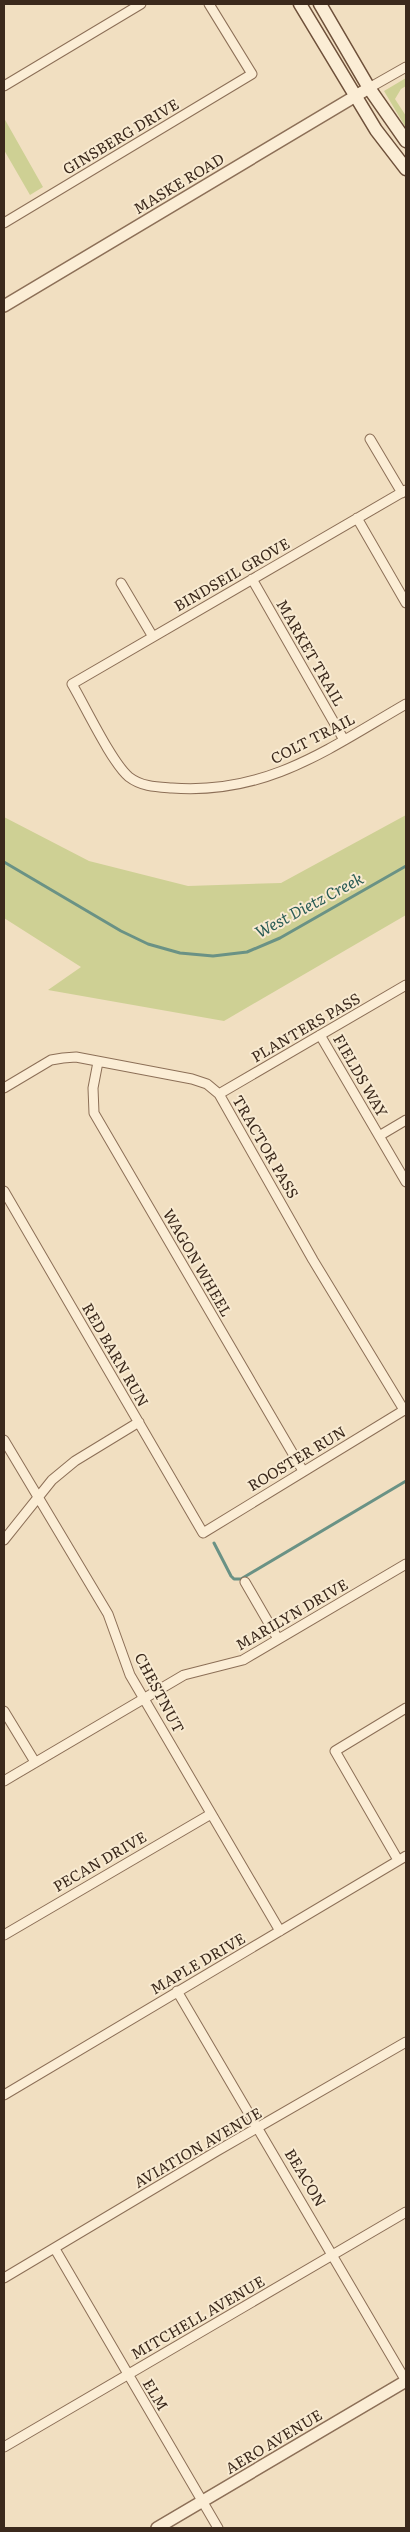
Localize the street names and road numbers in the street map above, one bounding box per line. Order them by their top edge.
street label: GINSBERG DRIVE [58,92,183,180]
street label: MASKE ROAD [128,146,228,219]
street label: BINDSEIL GROVE [169,531,293,616]
street label: MARKET TRAIL [271,594,351,710]
street label: COLT TRAIL [266,706,359,769]
street label: PLANTERS PASS [246,986,364,1067]
street label: FIELDS WAY [328,1029,395,1121]
street label: TRACTOR PASS [227,1090,305,1202]
street label: WAGON WHEEL [158,1204,239,1321]
street label: RED BARN RUN [77,1298,155,1411]
street label: ROOSTER RUN [243,1419,350,1496]
street label: MARILYN DRIVE [231,1572,352,1655]
street label: CHESTNUT [129,1648,191,1737]
street label: PECAN DRIVE [48,1825,150,1897]
street label: MAPLE DRIVE [145,1926,249,1999]
street label: AVIATION AVENUE [129,2101,266,2193]
street label: BEACON [280,2144,333,2211]
street label: MITCHELL AVENUE [126,2269,268,2364]
street label: ELM [138,2374,175,2415]
street label: AERO AVENUE [220,2403,326,2479]

